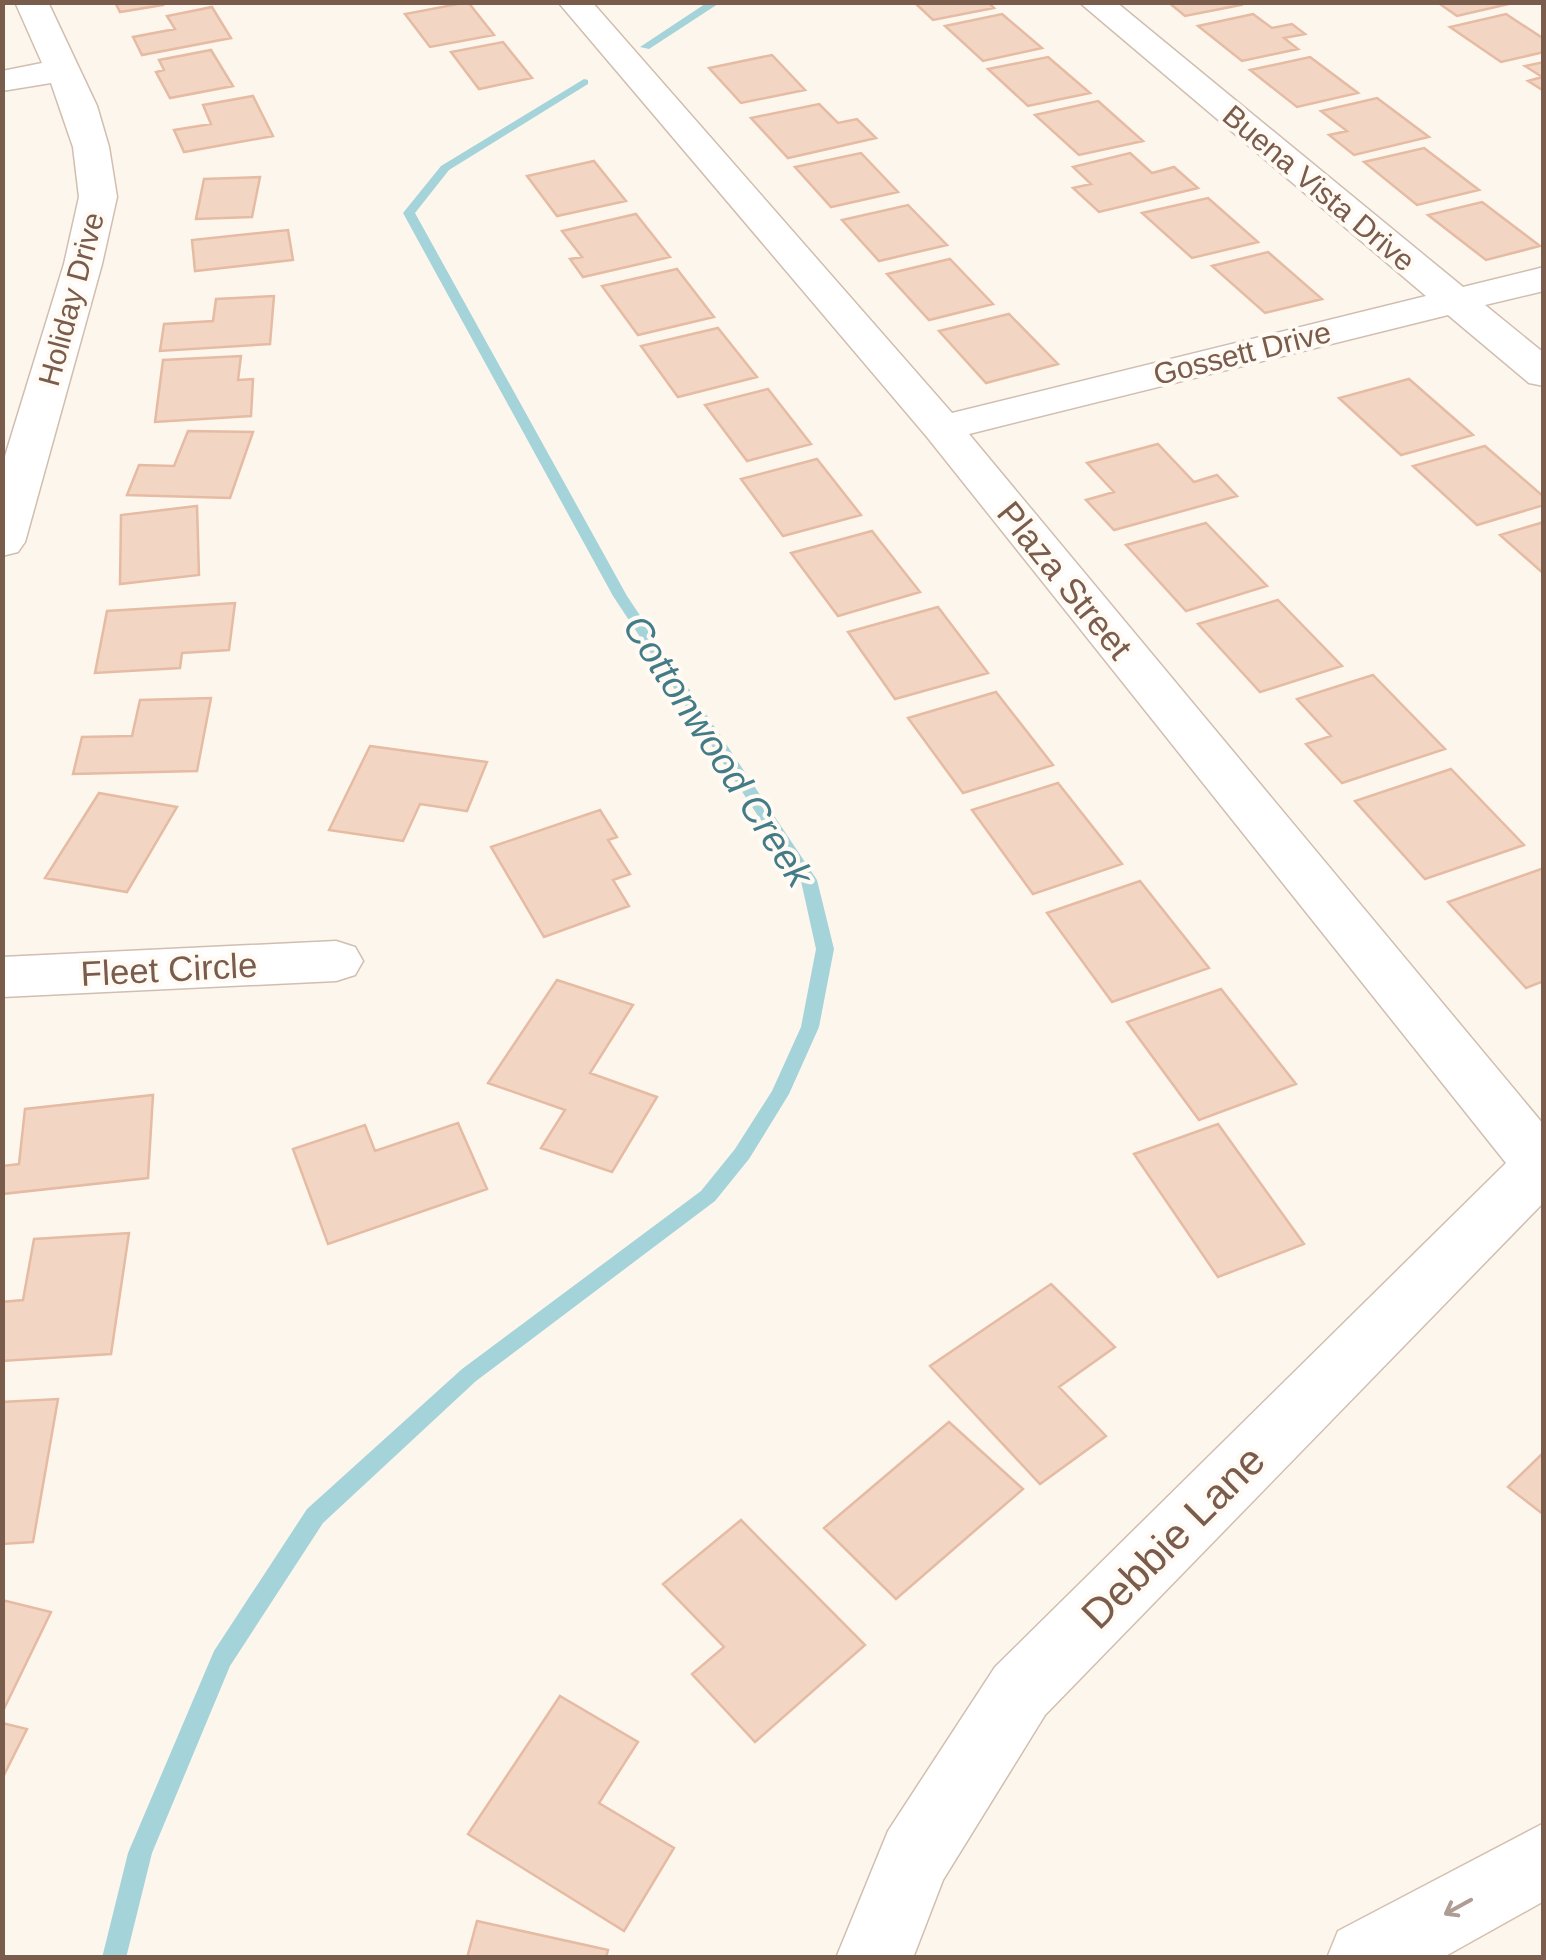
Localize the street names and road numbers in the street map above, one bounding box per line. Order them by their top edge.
street label: Buena Vista Drive [1217,98,1421,278]
street label: Holiday Drive [32,209,110,389]
street label: Gossett Drive [1150,315,1334,391]
street label: Plaza Street [990,494,1140,667]
street label: Fleet Circle [80,945,258,993]
street label: Debbie Lane [1072,1436,1274,1638]

